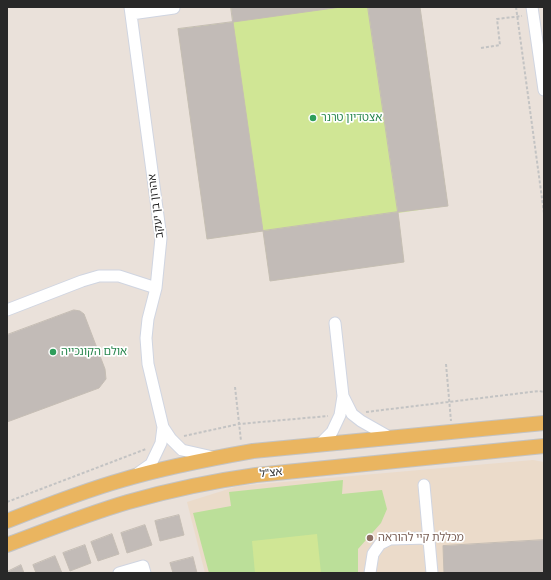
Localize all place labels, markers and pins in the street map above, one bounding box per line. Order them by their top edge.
place label: אצטדיון טרנר [321,111,382,125]
marker: אצטדיון טרנר [308,113,318,123]
place label: אולם הקונכייה [61,345,127,359]
marker: אולם הקונכייה [48,347,58,357]
place label: מכללת קיי להוראה [378,531,464,545]
marker: מכללת קיי להוראה [365,533,375,543]

